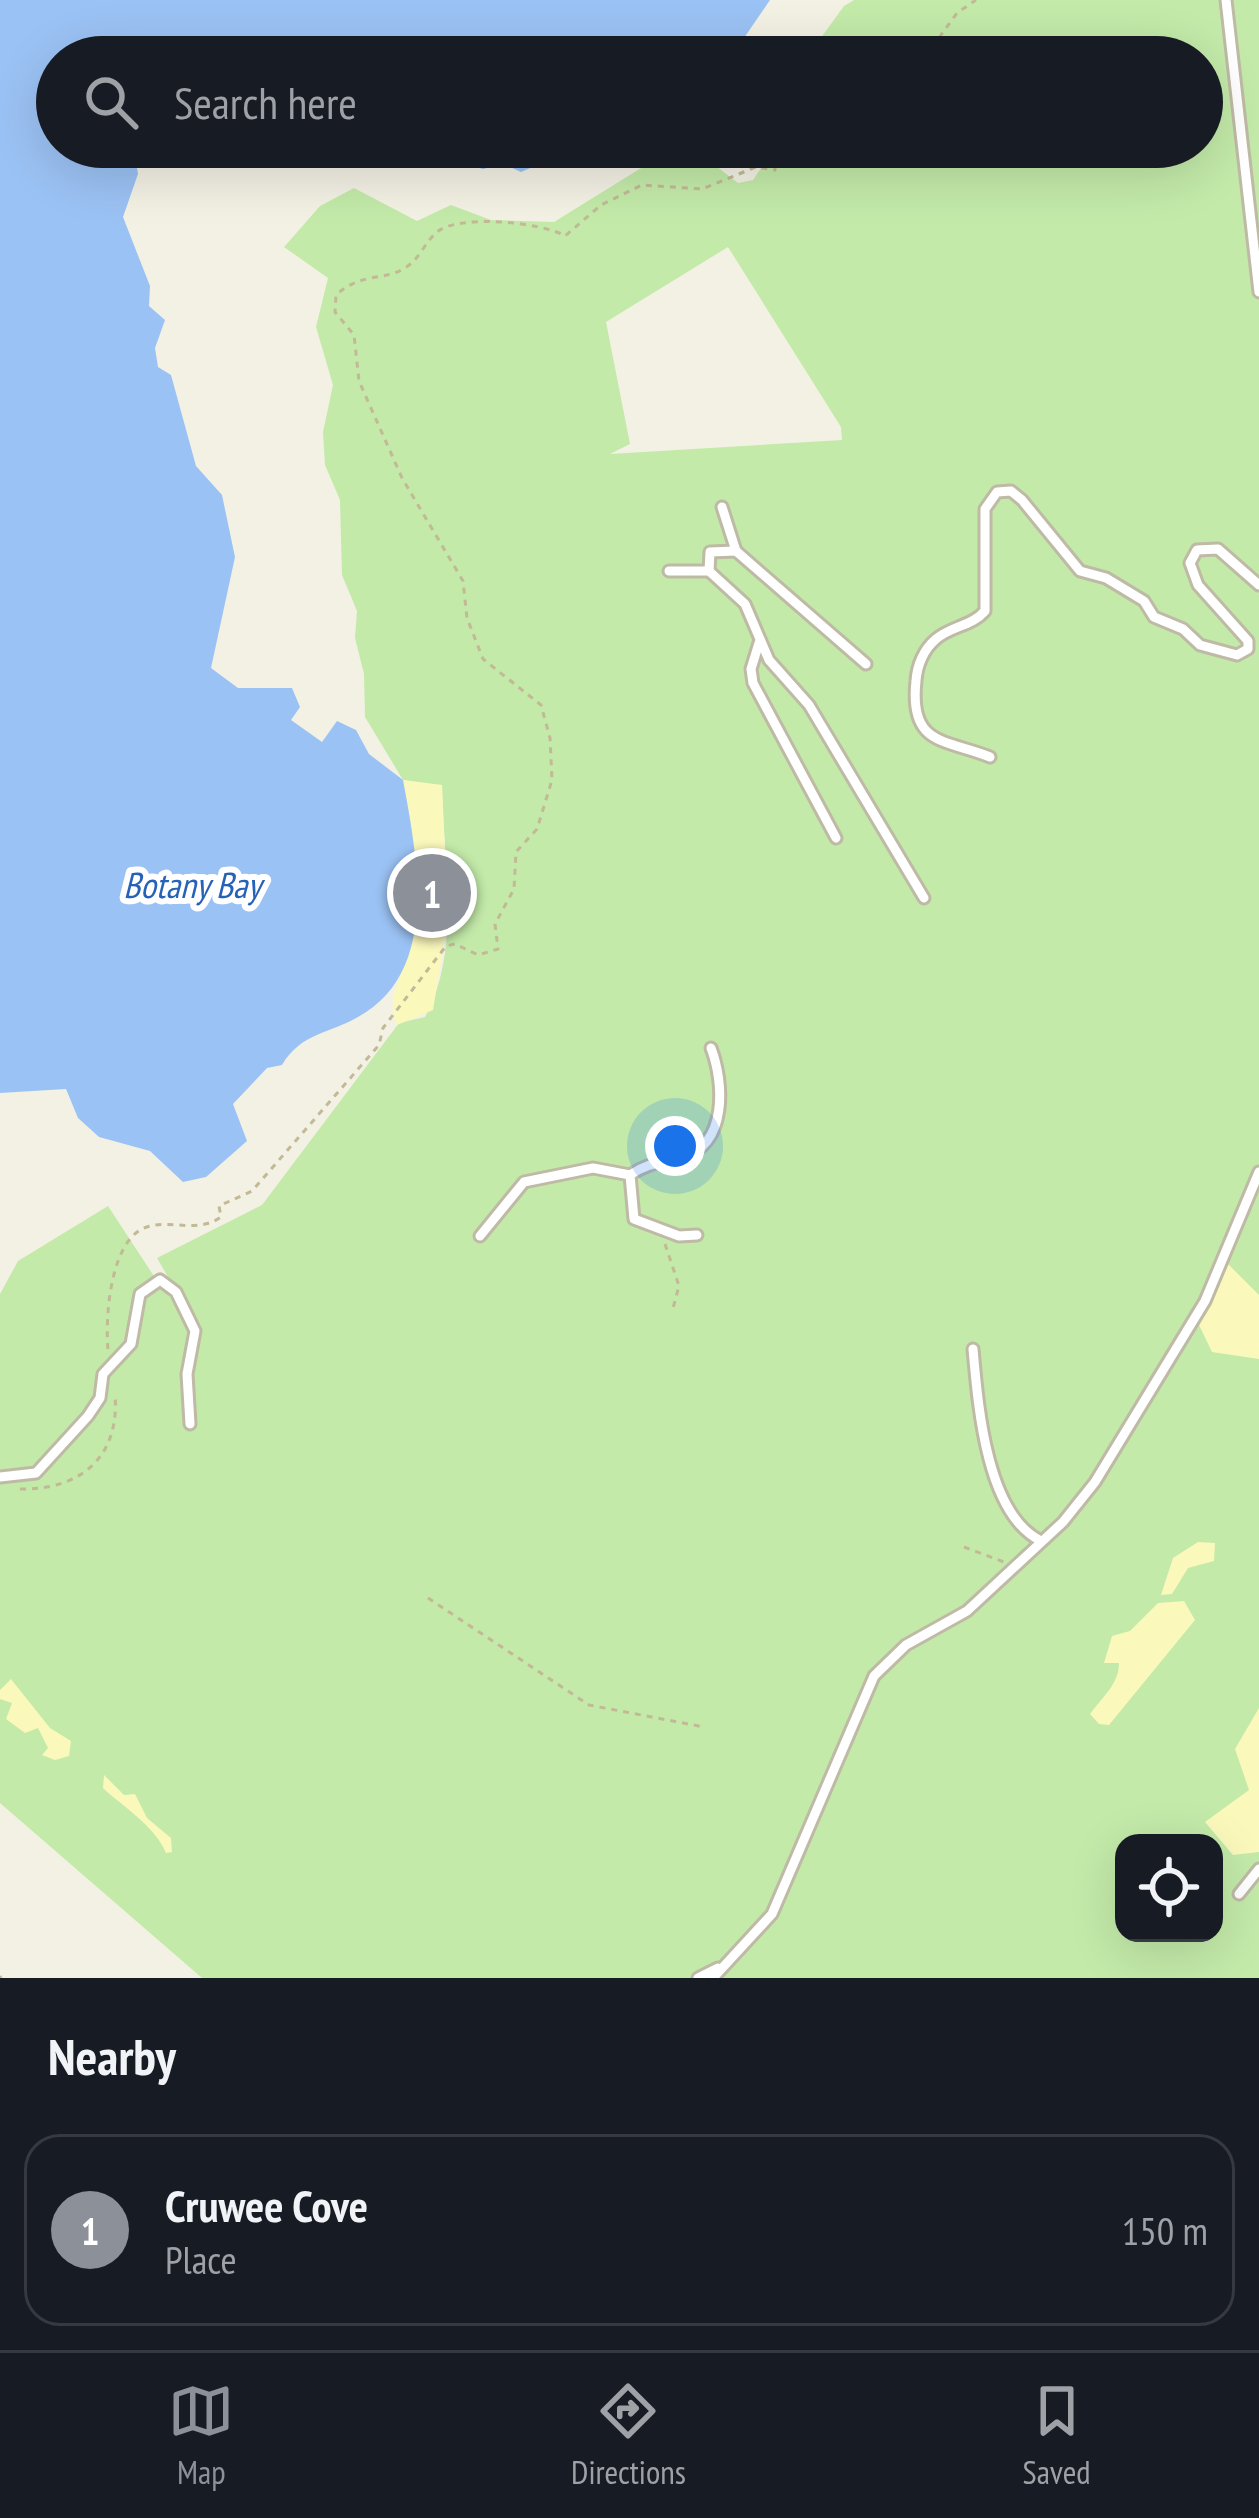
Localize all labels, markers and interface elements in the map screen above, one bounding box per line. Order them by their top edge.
search box [36,36,1223,168]
icon: search [78,69,144,135]
text: Search here [174,73,357,131]
pin: 1 [393,848,471,938]
water label: Botany Bay [123,861,265,908]
your location [645,1116,705,1176]
map controls [1115,1834,1223,1942]
button: locate [1115,1834,1223,1942]
text: Nearby [48,2023,176,2089]
text: Cruwee Cove [165,2176,368,2234]
text: 1 [81,2205,99,2256]
text: 150 m [1122,2205,1208,2256]
text: Place [165,2234,237,2285]
tab: Map [168,2378,234,2493]
tab: Directions [571,2378,686,2493]
tab: Saved [1023,2378,1091,2493]

